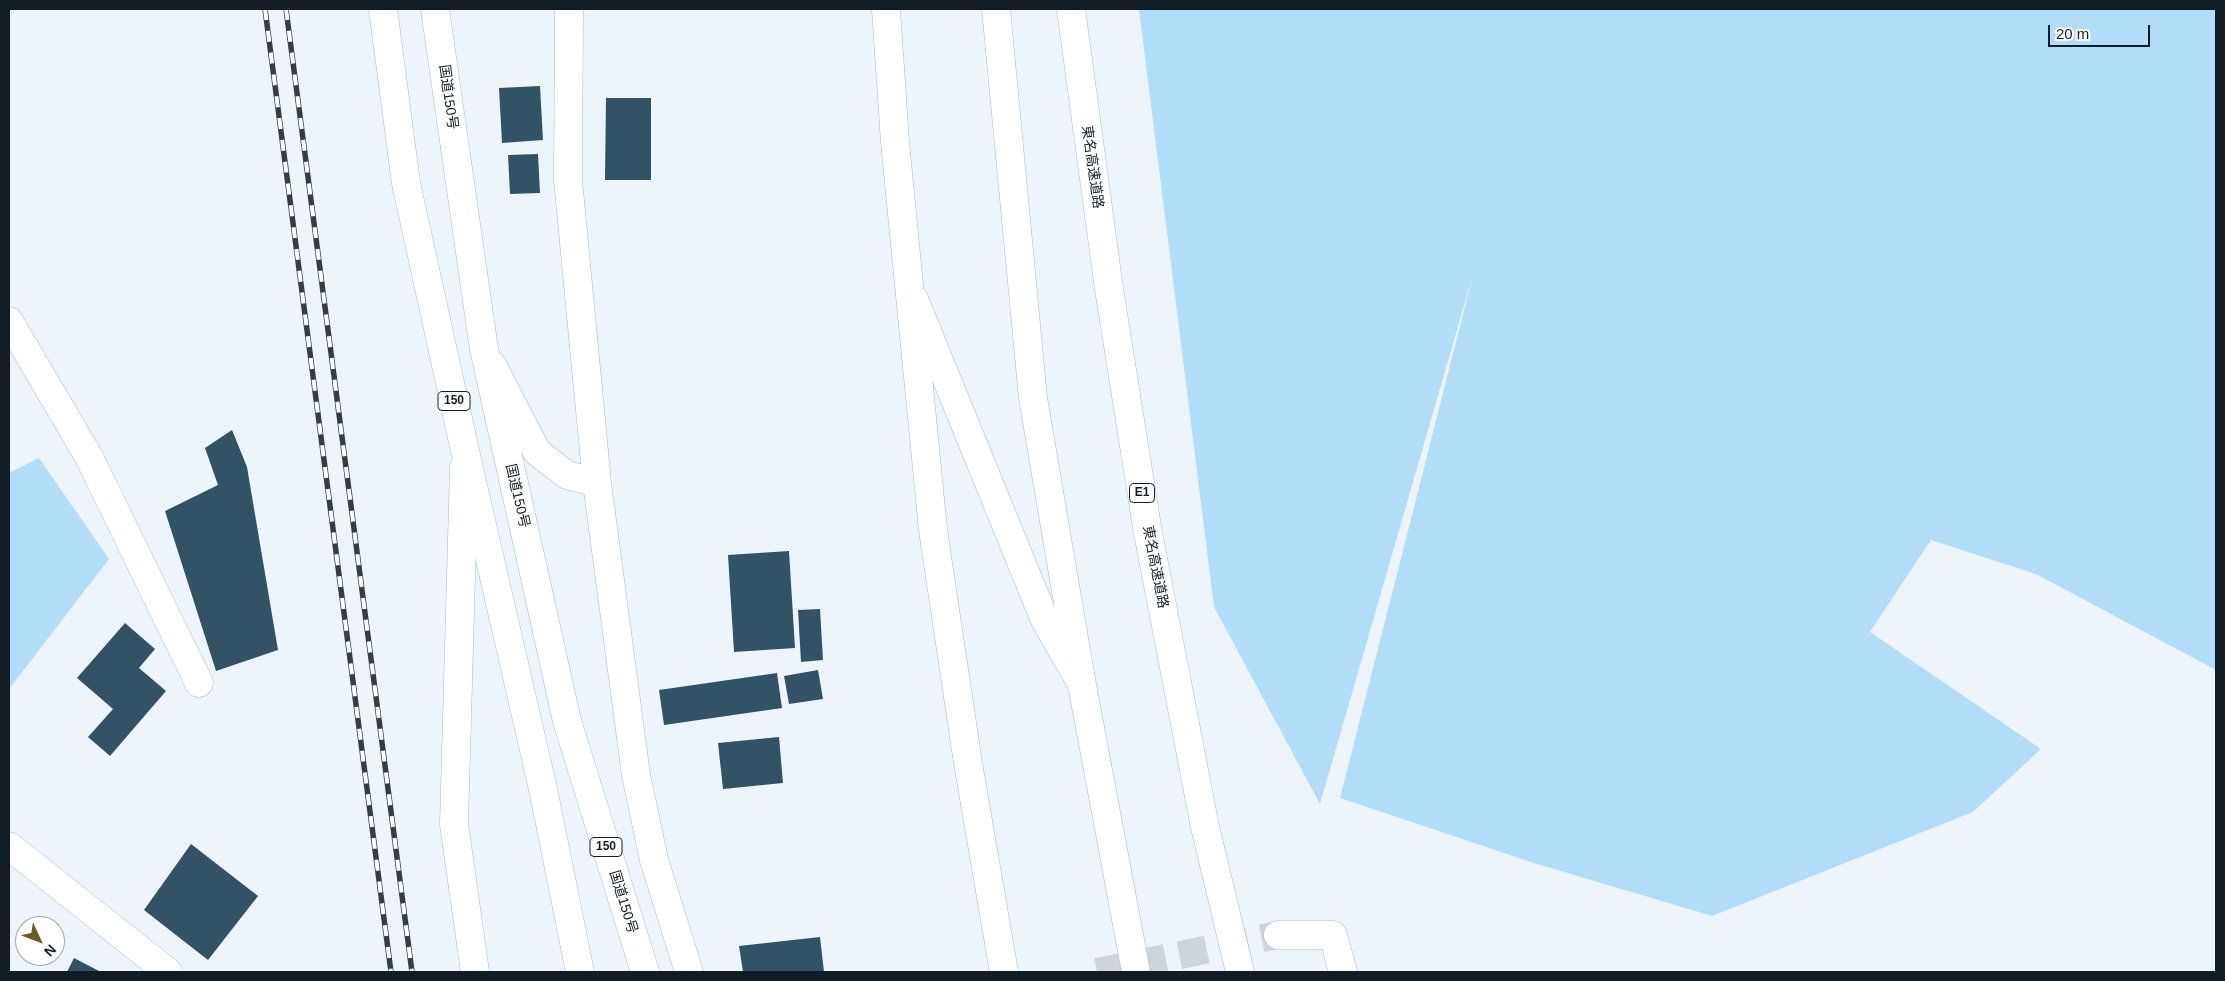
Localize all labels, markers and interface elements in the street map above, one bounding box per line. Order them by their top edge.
scale bar [2050,15,2152,47]
text: 20 m [2056,25,2089,42]
street label: 国道150号 [435,63,461,131]
street label: 東名高速道路 [1078,124,1106,210]
road number: 150 [438,392,470,411]
street label: 国道150号 [501,462,533,530]
road number: E1 [1130,483,1154,502]
street label: 東名高速道路 [1139,524,1171,610]
road number: 150 [590,838,622,856]
street label: 国道150号 [605,868,641,936]
north arrow [15,916,65,966]
text: N [41,941,60,960]

